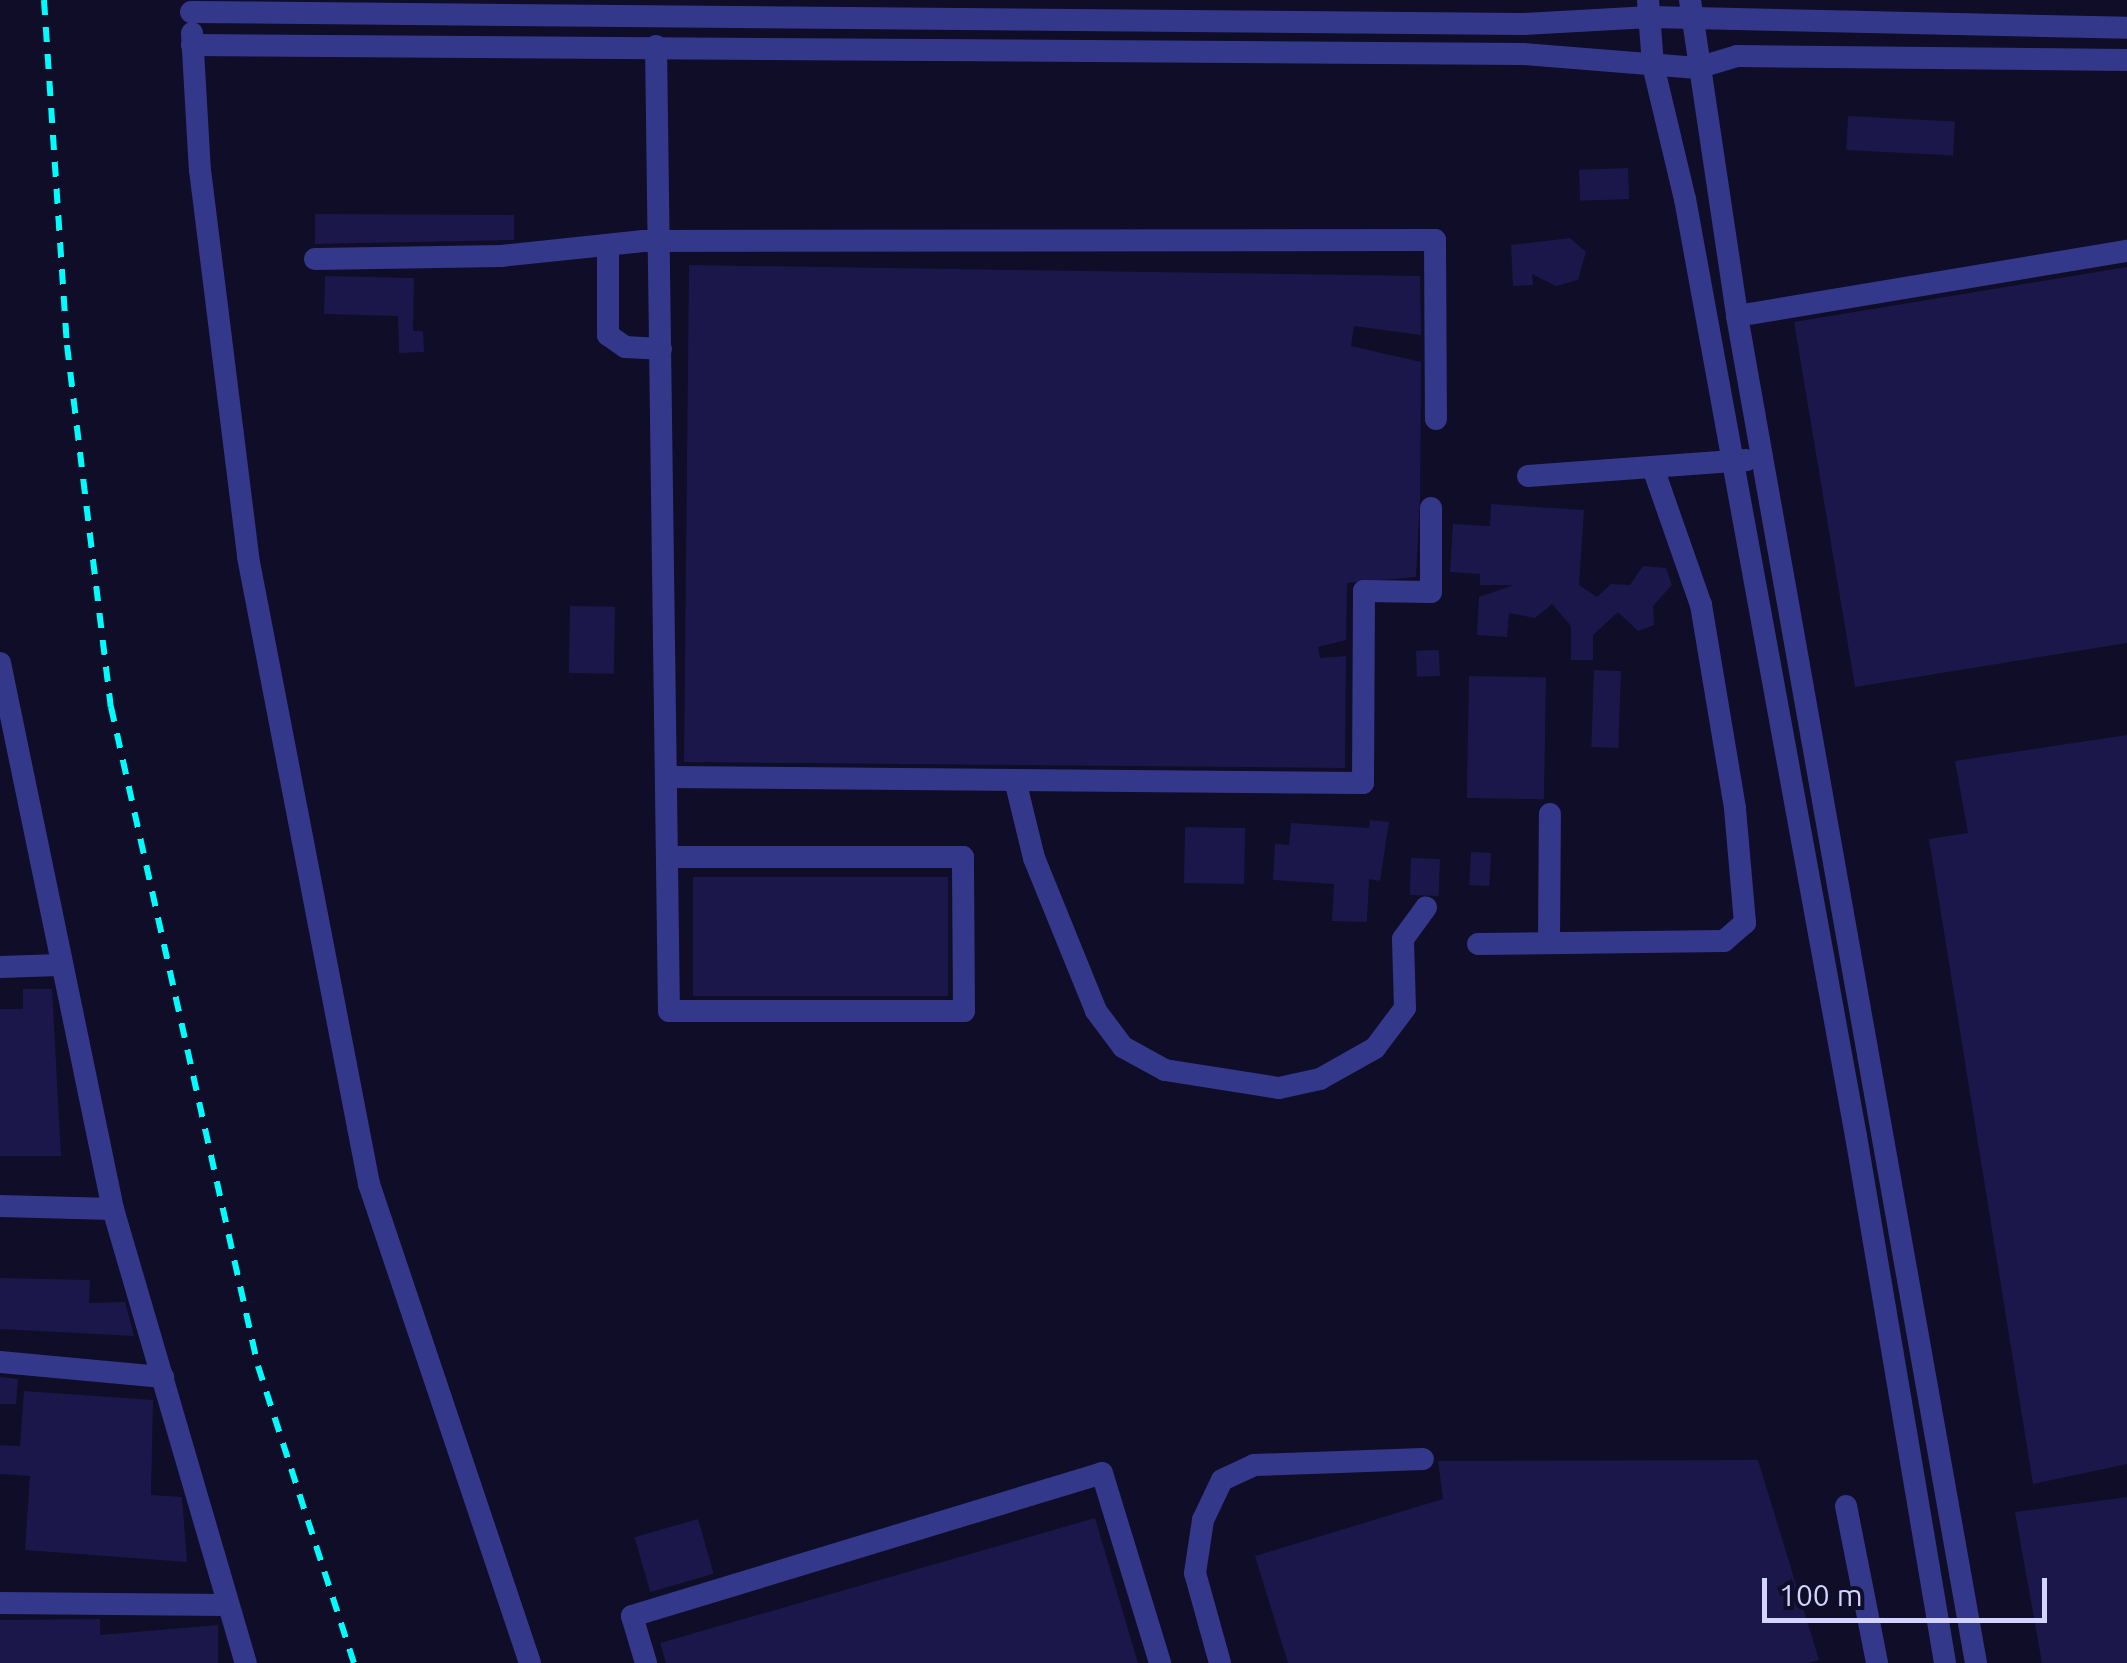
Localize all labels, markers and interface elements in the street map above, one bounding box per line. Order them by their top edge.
scale bar [1767,1558,2052,1620]
text: 100 m [1779,1578,1863,1612]

